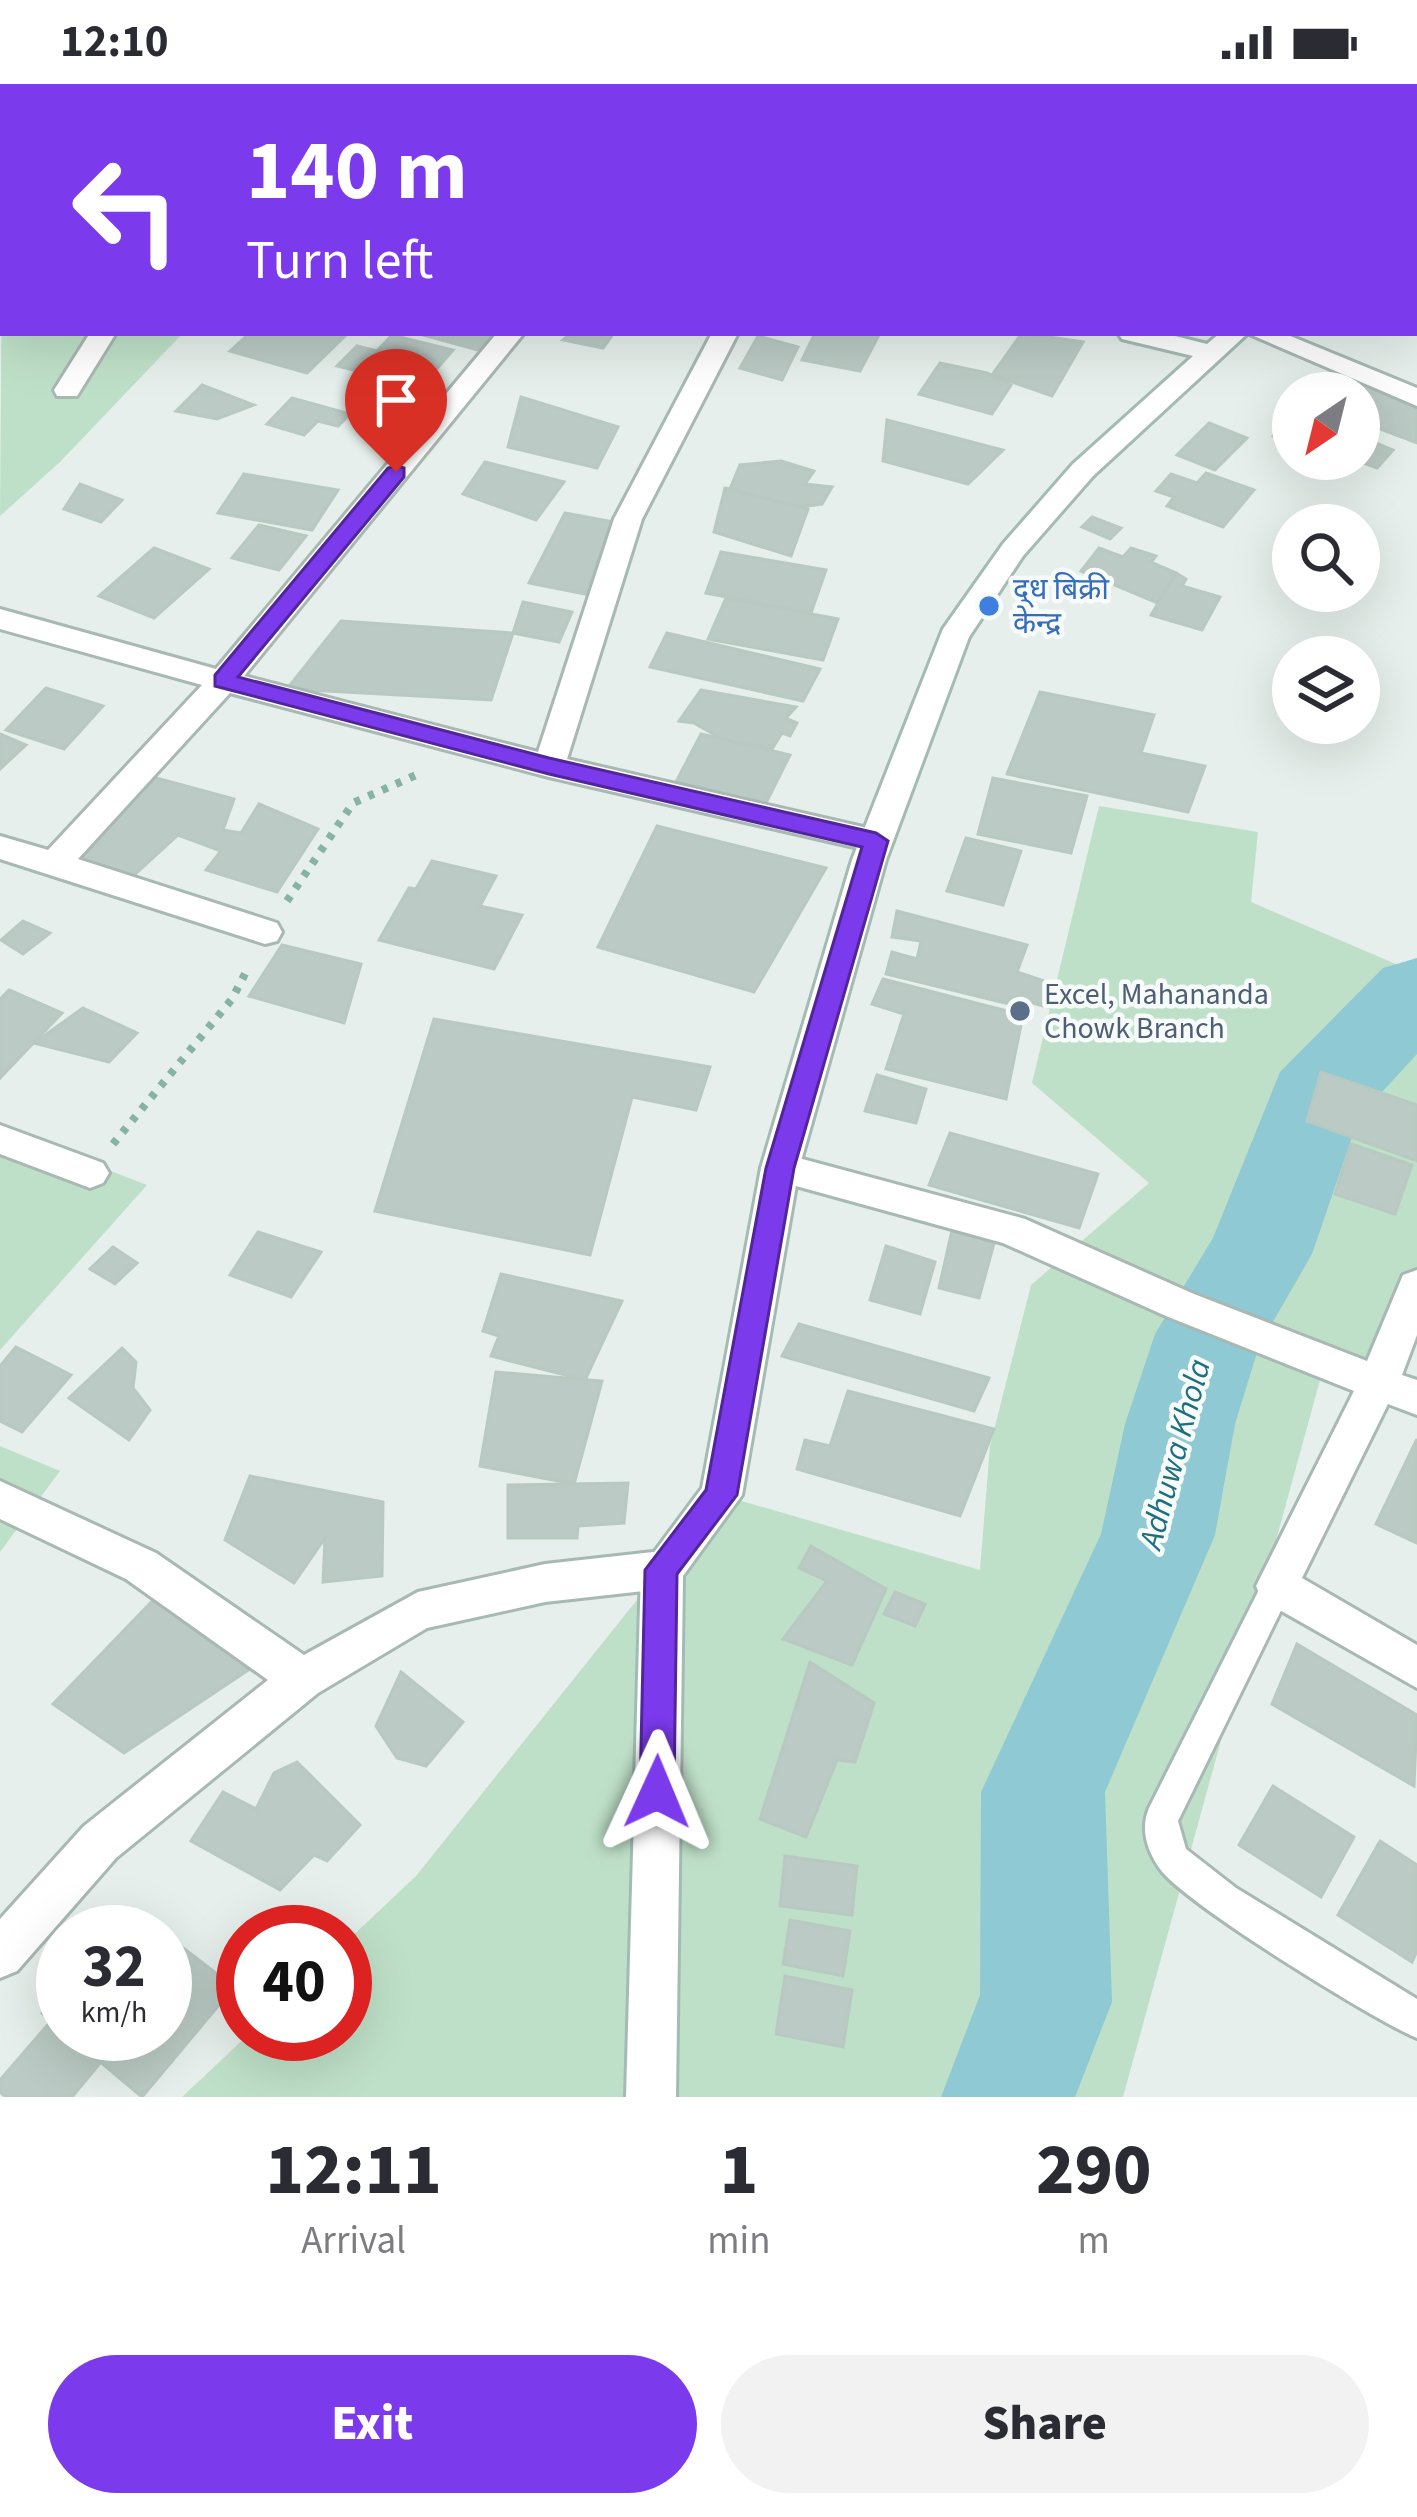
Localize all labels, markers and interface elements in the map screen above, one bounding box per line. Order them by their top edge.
text: 12:10 [60,10,169,74]
text: 140 m [246,112,468,232]
icon: left [48,132,204,288]
text: Turn left [246,223,433,300]
pin [345,349,447,472]
icon: arrive [363,367,429,433]
north arrow [1272,372,1380,480]
map controls [1272,372,1380,744]
button: search [1272,504,1380,612]
place label: दूध बिक्री केन्द्र [1013,568,1110,645]
marker: दूध बिक्री केन्द्र [976,593,1002,619]
button: layers [1272,636,1380,744]
place label: Excel, Mahananda Chowk Branch [1044,973,1269,1050]
marker: Excel, Mahananda Chowk Branch [1007,998,1033,1024]
water label: Adhuwa Khola [1127,1354,1223,1556]
position arrow [594,1729,720,1855]
speed limit sign: 40 [216,1905,372,2061]
text: 32 [82,1925,146,2010]
text: km/h [81,1991,147,2034]
text: 12:11 [266,2119,442,2222]
text: 1 [720,2119,758,2222]
text: 290 [1036,2119,1151,2222]
text: Arrival [301,2213,406,2269]
text: min [707,2213,771,2269]
text: m [1078,2213,1110,2269]
button: Exit [48,2355,697,2493]
button: Share [721,2355,1369,2493]

